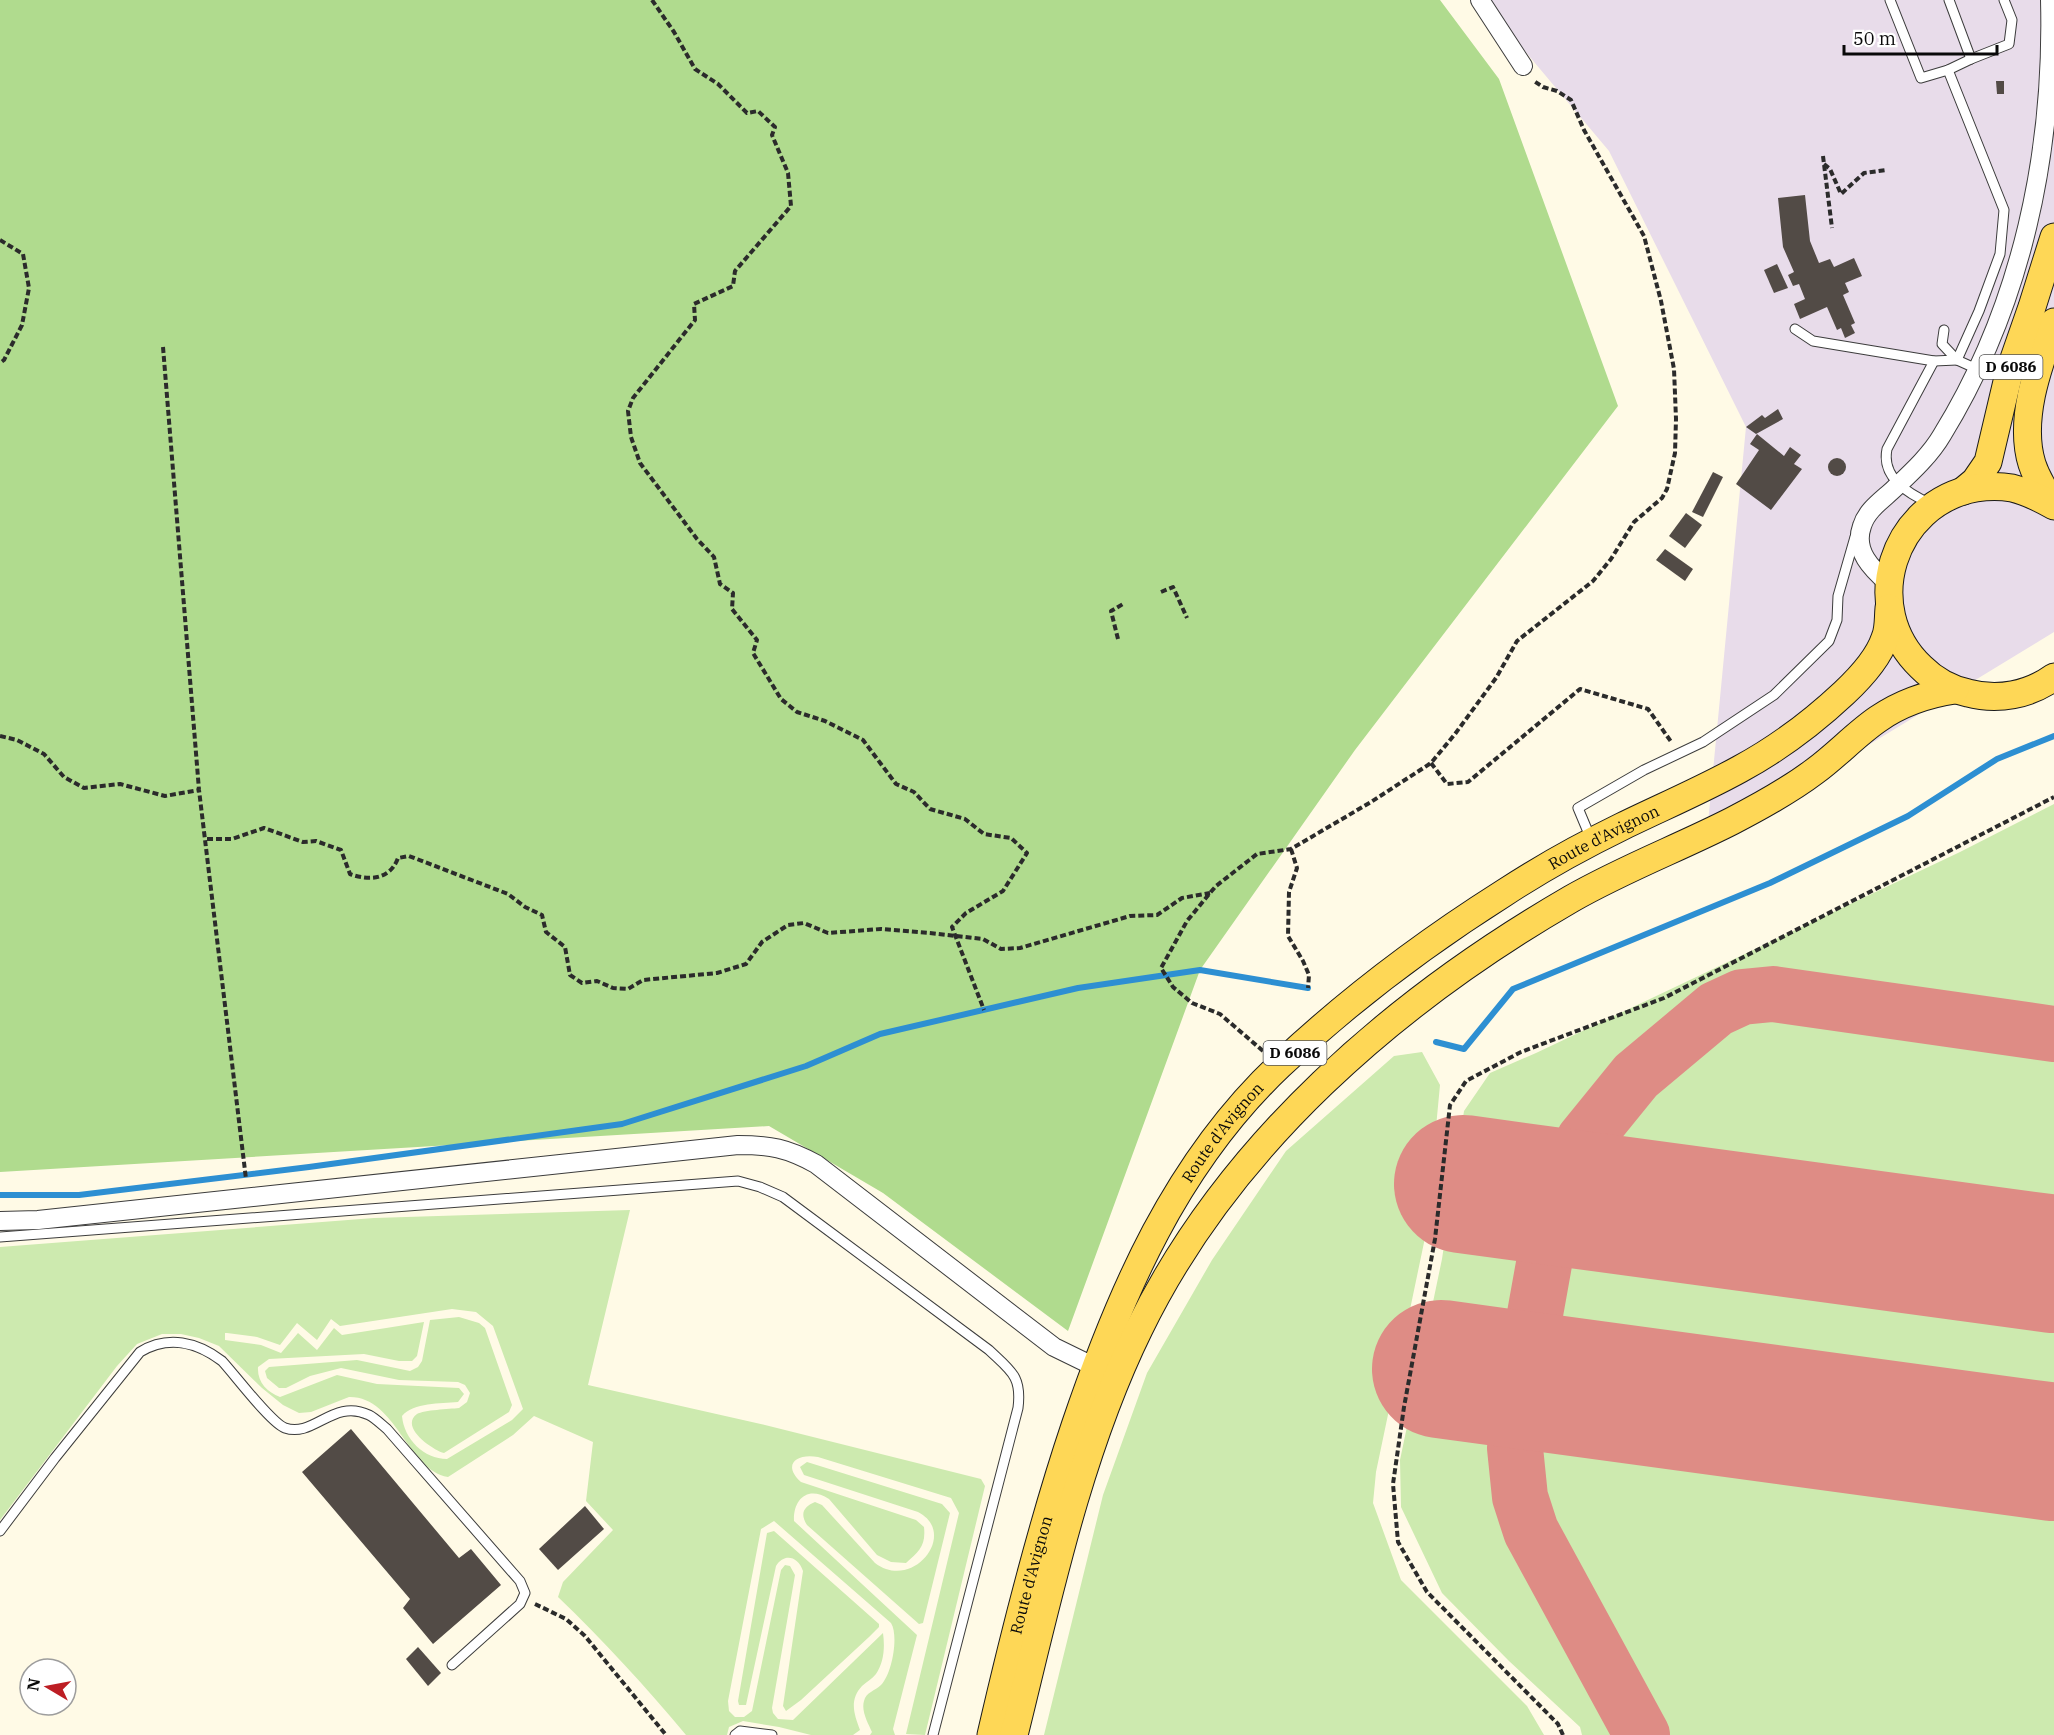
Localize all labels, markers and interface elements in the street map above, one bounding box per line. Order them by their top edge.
scale bar [1844,18,1997,56]
text: 50 m [1853,27,1896,50]
road number: D 6086 [1980,355,2042,379]
street label: Route d'Avignon [1544,800,1662,874]
road number: D 6086 [1264,1041,1326,1065]
street label: Route d'Avignon [1177,1078,1267,1186]
street label: Route d'Avignon [1006,1513,1056,1636]
north arrow [18,1657,78,1717]
text: N [22,1676,44,1692]

